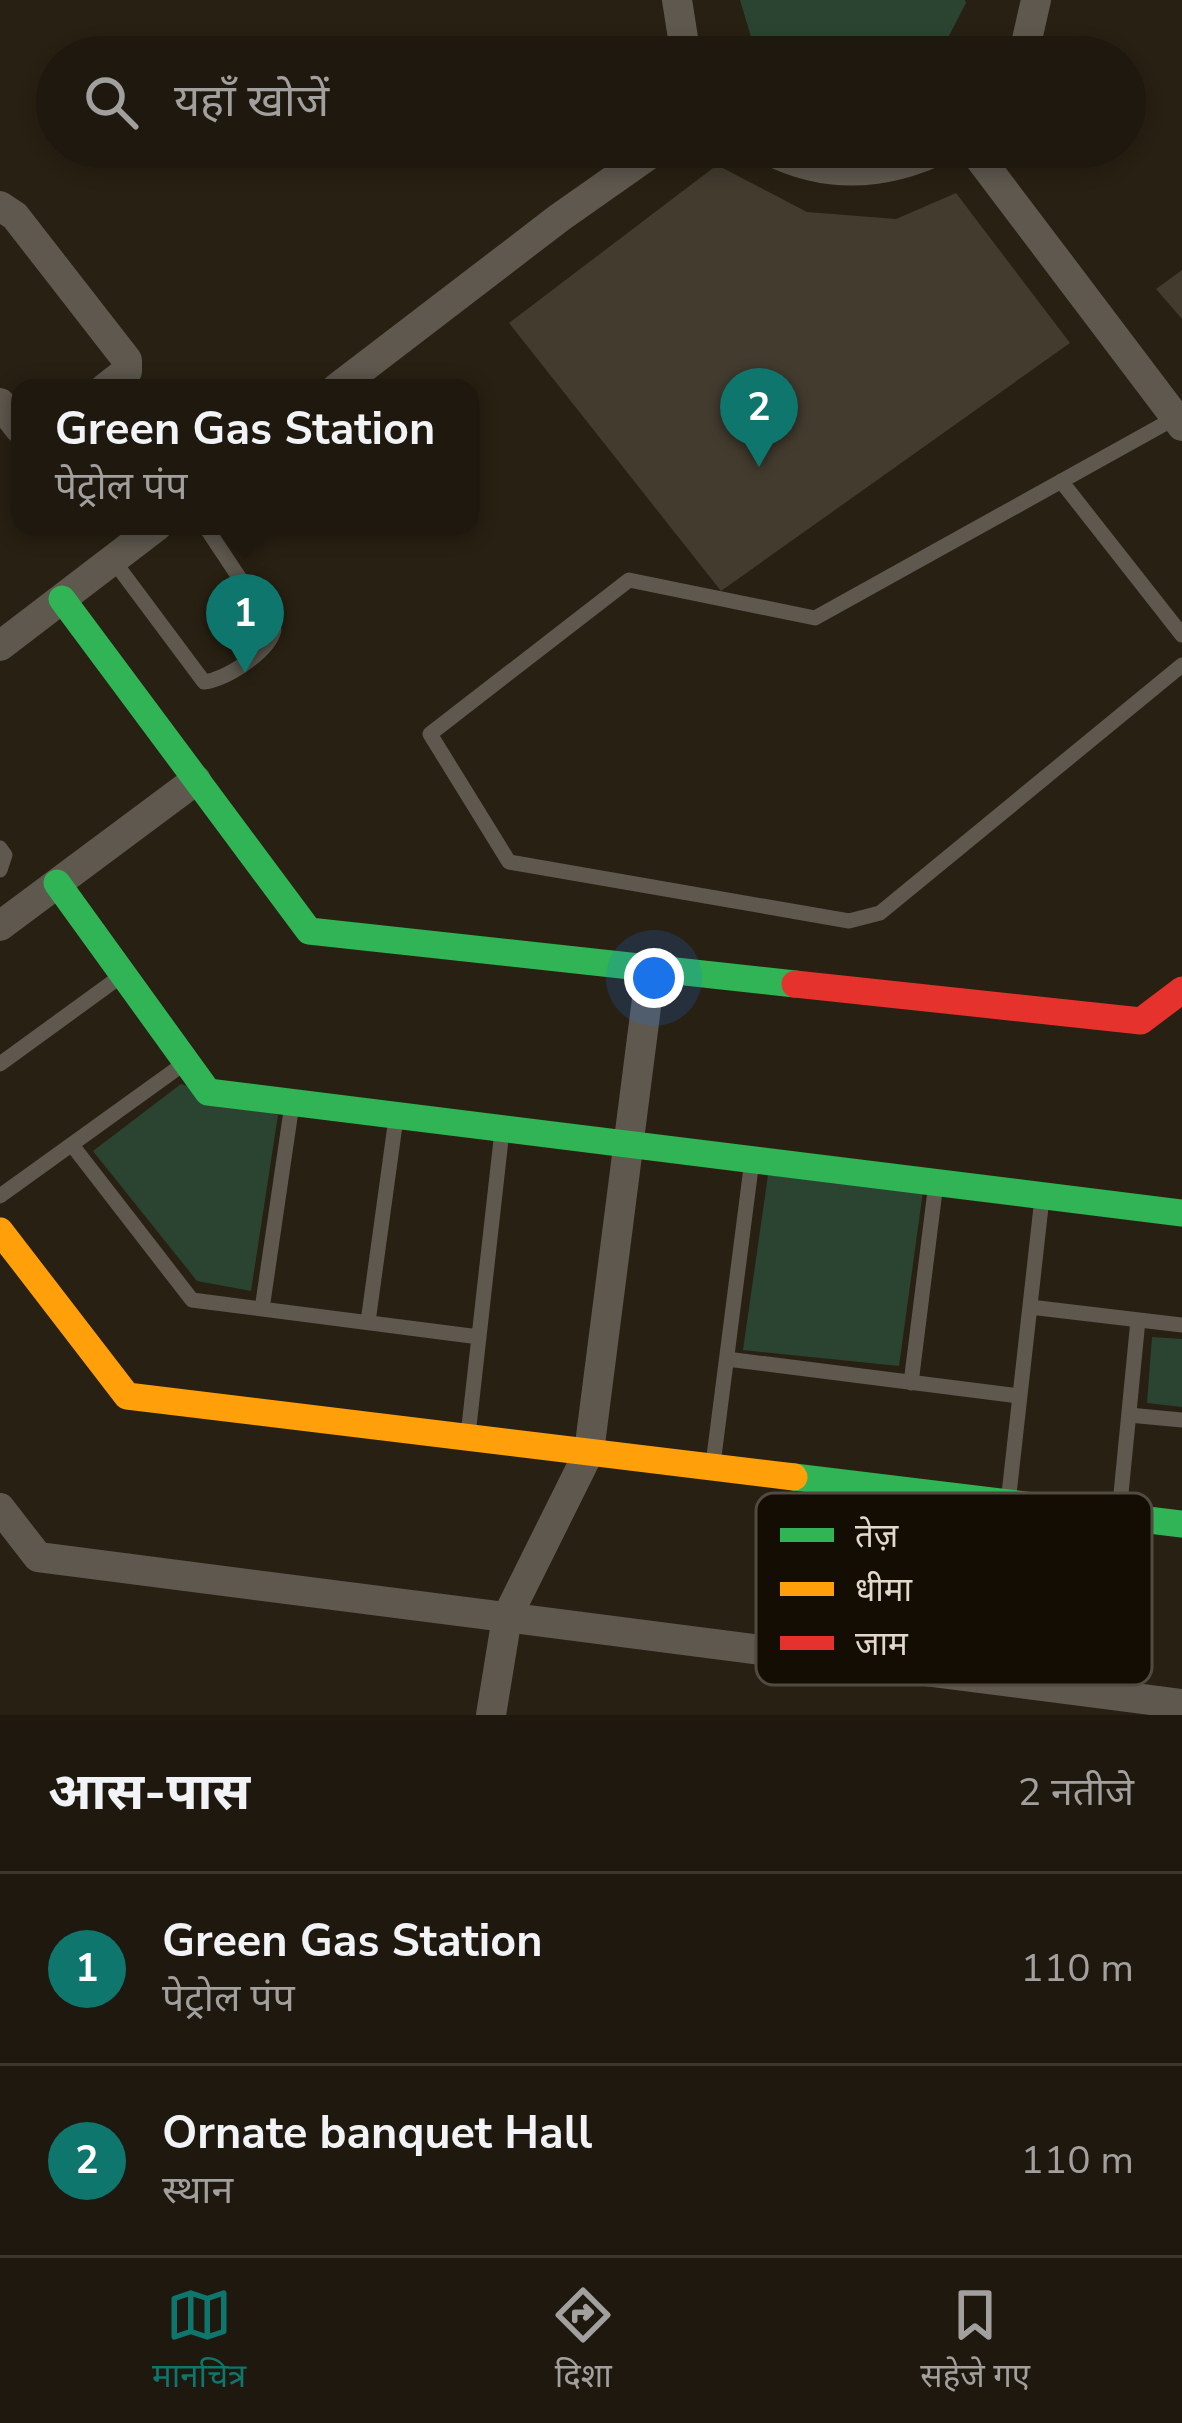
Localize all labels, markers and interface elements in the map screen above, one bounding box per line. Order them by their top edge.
search box [36,36,1146,168]
icon: search [78,69,144,135]
text: यहाँ खोजें [174,71,329,132]
pin: 2 [720,368,798,467]
popup [11,379,479,535]
text: Green Gas Station [55,399,435,460]
text: पेट्रोल पंप [55,460,187,513]
pin: 1 [206,574,284,673]
your location [624,948,684,1008]
legend [756,1493,1152,1685]
text: तेज़ [855,1514,899,1559]
text: धीमा [855,1568,914,1613]
text: जाम [855,1622,909,1667]
text: आस-पास [48,1757,250,1827]
text: 2 नतीजे [1018,1766,1134,1819]
text: Green Gas Station [162,1911,543,1972]
text: 1 [75,1942,99,1995]
text: 110 m [1020,1942,1134,1995]
text: पेट्रोल पंप [162,1972,295,2025]
text: Ornate banquet Hall [162,2103,592,2164]
text: 2 [75,2134,99,2187]
text: 110 m [1020,2134,1134,2187]
text: स्थान [162,2164,233,2217]
tab: मानचित्र [152,2282,246,2400]
tab: दिशा [550,2282,616,2400]
tab: सहेजे गए [920,2282,1030,2400]

